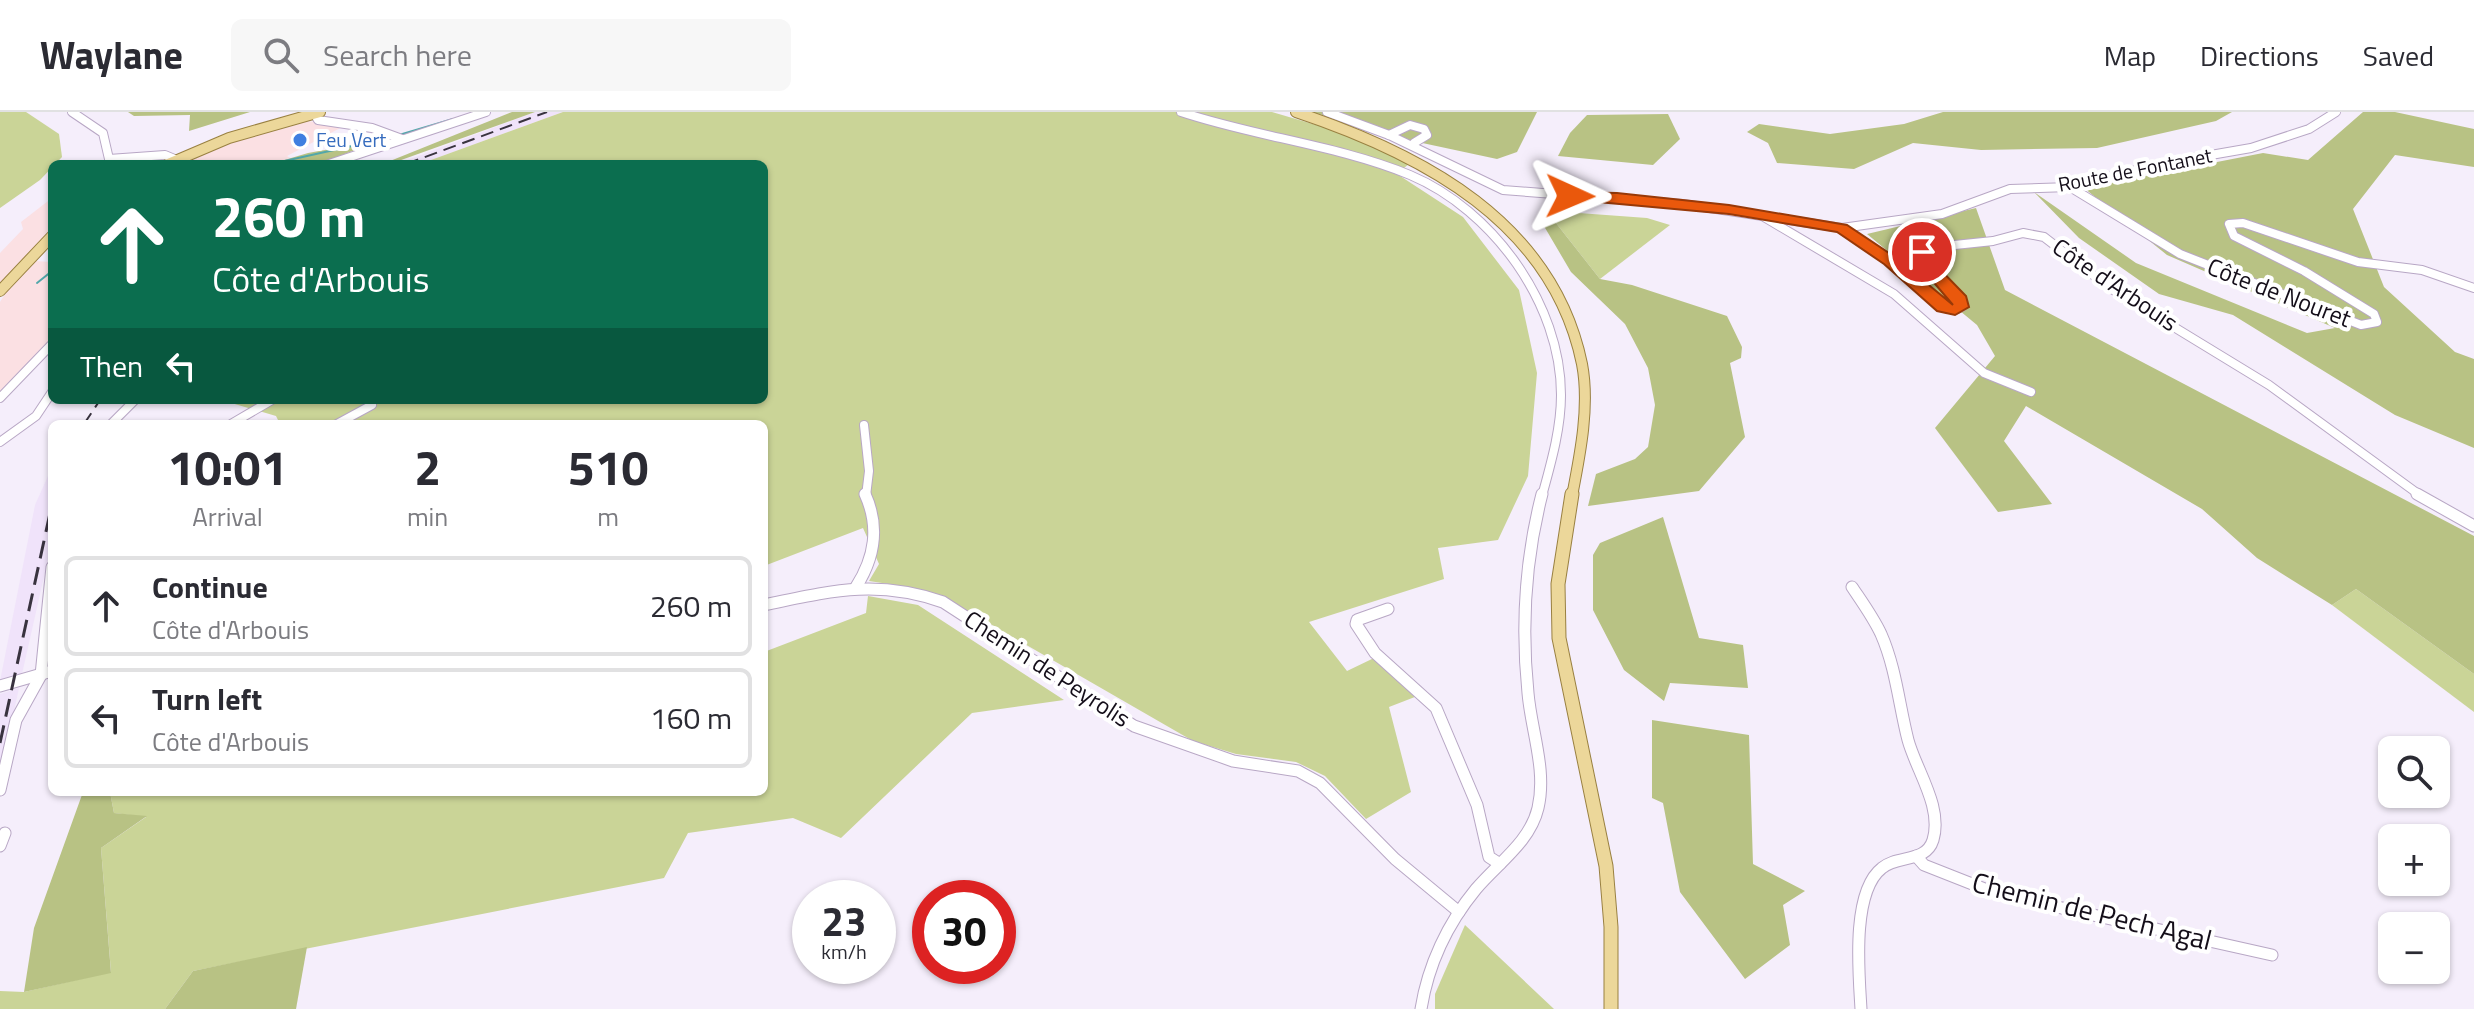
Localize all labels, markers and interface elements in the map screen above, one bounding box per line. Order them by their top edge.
search box [231,19,791,91]
text: Waylane [40,26,183,84]
text: Search here [323,32,472,78]
icon: search [259,33,303,77]
text: Map [2104,34,2156,77]
text: Directions [2200,34,2319,77]
text: Saved [2363,34,2434,77]
place label: Feu Vert [316,124,386,155]
marker: Feu Vert [291,131,309,149]
street label: Route de Fontanet [2055,139,2215,200]
position arrow [1528,154,1612,238]
text: 260 m [212,174,365,259]
icon: ahead [80,192,184,296]
pin [1888,218,1956,286]
street label: Côte d'Arbouis [2045,229,2186,340]
icon: arrive [1900,230,1944,274]
street label: Côte de Nouret [2202,248,2357,336]
text: Côte d'Arbouis [212,251,429,306]
text: Then [80,343,143,389]
icon: left [159,344,203,388]
text: 10:01 [168,431,287,504]
text: 2 [414,431,441,504]
text: 510 [568,431,648,504]
text: Arrival [192,497,263,536]
text: min [407,497,448,536]
text: m [597,497,619,536]
text: Continue [152,564,268,610]
text: 260 m [650,583,732,629]
icon: ahead [84,584,128,628]
street label: Chemin de Peyrolis [957,601,1138,736]
text: Côte d'Arbouis [152,610,309,649]
text: Turn left [152,676,262,722]
text: 160 m [650,695,732,741]
icon: left [84,696,128,740]
text: Côte d'Arbouis [152,722,309,761]
map controls [2378,736,2450,984]
button: search [2378,736,2450,808]
button: + [2378,824,2450,896]
street label: Chemin de Pech Agal [1968,860,2216,961]
speed limit sign: 30 [912,880,1016,984]
text: 23 [822,891,866,952]
button: − [2378,912,2450,984]
text: km/h [821,936,867,967]

